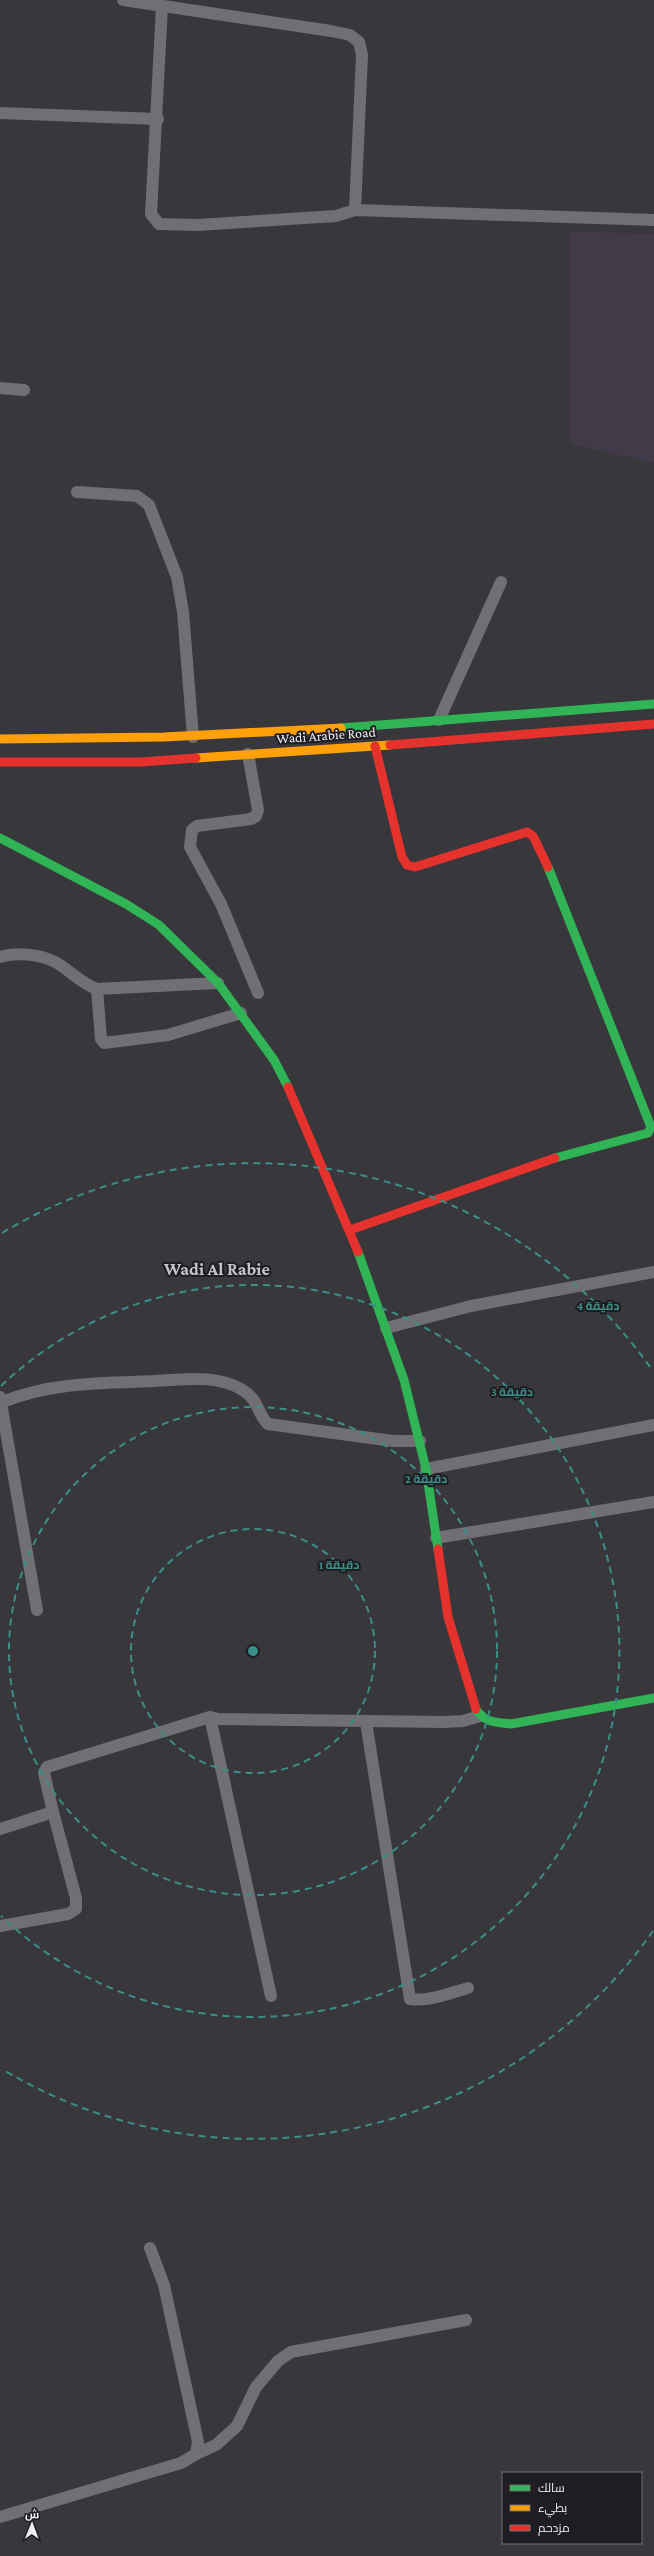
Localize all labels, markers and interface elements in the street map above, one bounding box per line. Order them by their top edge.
street label: Wadi Arabie Road [276,724,377,746]
district label: Wadi Al Rabie [163,1259,270,1279]
text: 4 دقيقة [577,1299,619,1313]
text: 3 دقيقة [491,1385,533,1399]
text: 2 دقيقة [405,1472,447,1486]
text: 1 دقيقة [319,1558,359,1572]
centre of rings [246,1644,260,1658]
legend [502,2472,642,2544]
text: سالك [538,2481,565,2495]
text: بطيء [538,2501,567,2518]
north arrow [12,2504,52,2544]
text: ش [25,2508,39,2521]
text: مزدحم [538,2521,570,2536]

